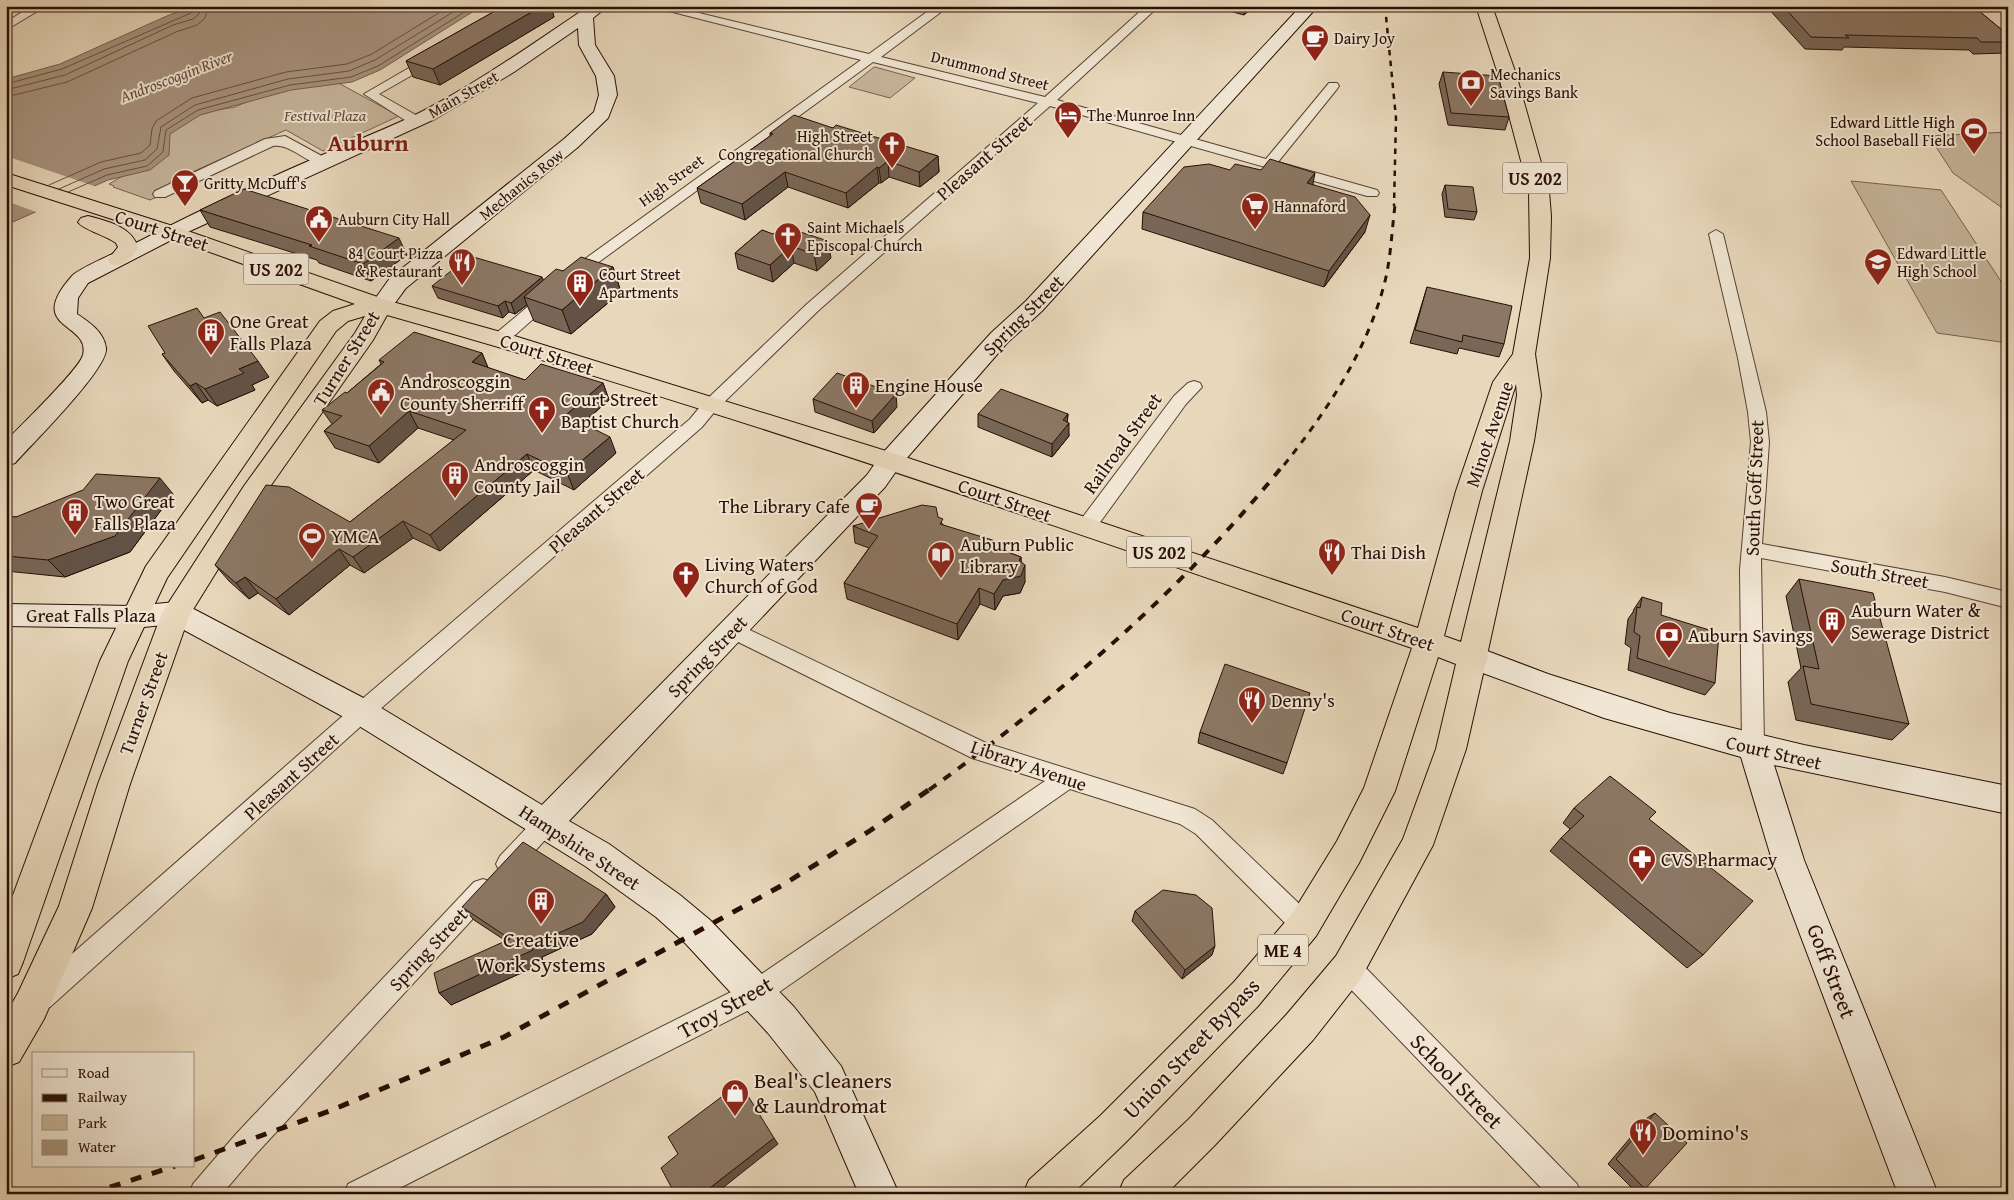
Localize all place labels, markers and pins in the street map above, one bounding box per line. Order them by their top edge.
cafe icon: Dairy Joy [1300,23,1330,62]
place label: Dairy Joy [1334,26,1395,50]
place label: Mechanics Savings Bank [1490,62,1579,104]
bank icon: Mechanics Savings Bank [1456,68,1486,107]
hotel icon: The Munroe Inn [1053,100,1083,139]
place label: The Munroe Inn [1087,103,1195,127]
place label: Edward Little High School Baseball Field [1815,110,1955,152]
sports icon: Edward Little High School Baseball Field [1959,116,1989,155]
place label: High Street Congregational Church [718,124,873,166]
church icon: High Street Congregational Church [877,130,907,169]
bar icon: Gritty McDuff's [170,168,200,207]
place label: Gritty McDuff's [204,171,307,195]
supermarket icon: Hannaford [1240,191,1270,230]
place label: Hannaford [1274,194,1346,218]
public building icon: Auburn City Hall [304,204,334,243]
place label: Auburn City Hall [338,207,450,231]
place label: Saint Michaels Episcopal Church [807,215,923,257]
church icon: Saint Michaels Episcopal Church [773,221,803,260]
place label: 84 Court Pizza & Restaurant [348,241,443,283]
place label: Edward Little High School [1897,241,1986,283]
restaurant icon: 84 Court Pizza & Restaurant [447,247,477,286]
school or university icon: Edward Little High School [1863,247,1893,286]
place label: Court Street Apartments [599,262,681,304]
building icon: Court Street Apartments [565,268,595,307]
place label: One Great Falls Plaza [230,307,312,357]
building icon: One Great Falls Plaza [196,317,226,356]
place label: Androscoggin County Sherriff [400,367,525,417]
building icon: Engine House [841,370,871,409]
place label: Engine House [875,371,983,399]
public building icon: Androscoggin County Sherriff [366,377,396,416]
place label: Court Street Baptist Church [561,385,679,435]
church icon: Court Street Baptist Church [527,395,557,434]
place label: Androscoggin County Jail [474,450,584,500]
building icon: Androscoggin County Jail [440,460,470,499]
place label: Two Great Falls Plaza [94,487,176,537]
cafe icon: The Library Cafe [854,491,884,530]
place label: The Library Cafe [719,492,850,520]
building icon: Two Great Falls Plaza [60,497,90,536]
sports icon: YMCA [297,521,327,560]
place label: YMCA [331,522,380,550]
place label: Auburn Public Library [960,530,1074,580]
restaurant icon: Thai Dish [1317,537,1347,576]
place label: Thai Dish [1351,538,1426,566]
library icon: Auburn Public Library [926,540,956,579]
place label: Living Waters Church of God [705,550,819,600]
church icon: Living Waters Church of God [671,560,701,599]
place label: Auburn Water & Sewerage District [1851,596,1990,646]
building icon: Auburn Water & Sewerage District [1817,606,1847,645]
bank icon: Auburn Savings [1654,620,1684,659]
place label: Auburn Savings [1688,621,1813,649]
restaurant icon: Denny's [1237,685,1267,724]
place label: Denny's [1271,686,1335,714]
pharmacy icon: CVS Pharmacy [1627,844,1657,883]
place label: CVS Pharmacy [1661,845,1778,873]
building icon: Creative Work Systems [526,886,556,925]
place label: Creative Work Systems [476,923,606,980]
place label: Beal's Cleaners & Laundromat [754,1064,892,1121]
shop icon: Beal's Cleaners & Laundromat [720,1078,750,1117]
place label: Domino's [1662,1116,1749,1148]
restaurant icon: Domino's [1628,1117,1658,1156]

